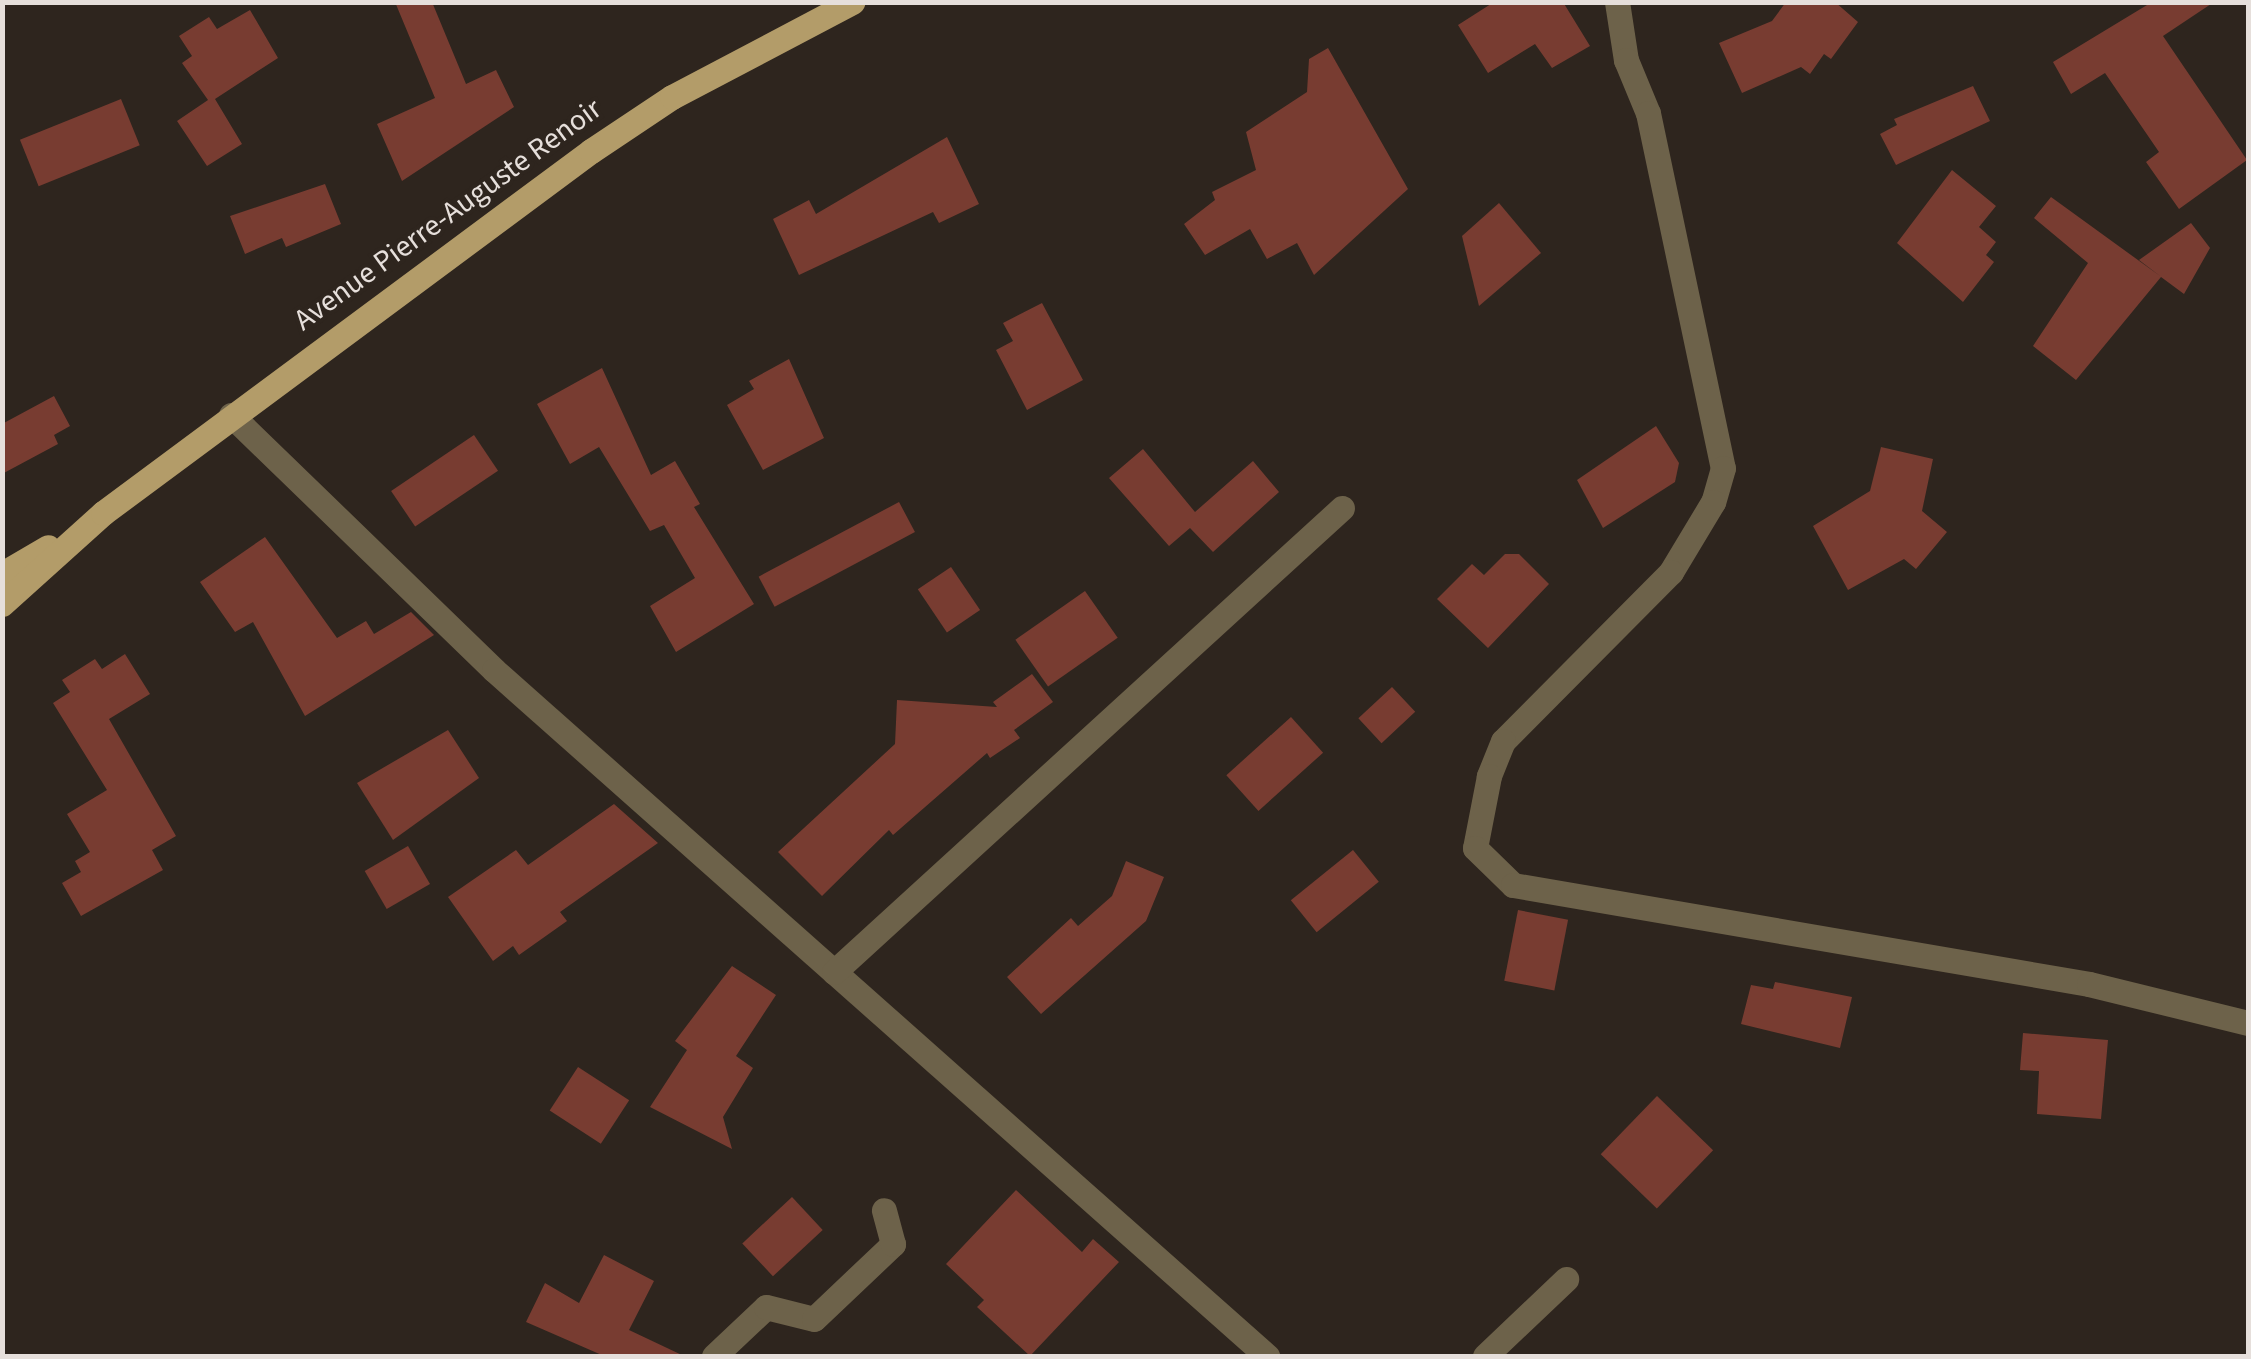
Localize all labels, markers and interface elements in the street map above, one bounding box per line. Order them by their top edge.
street label: Avenue Pierre-Auguste Renoir [287,91,609,339]

